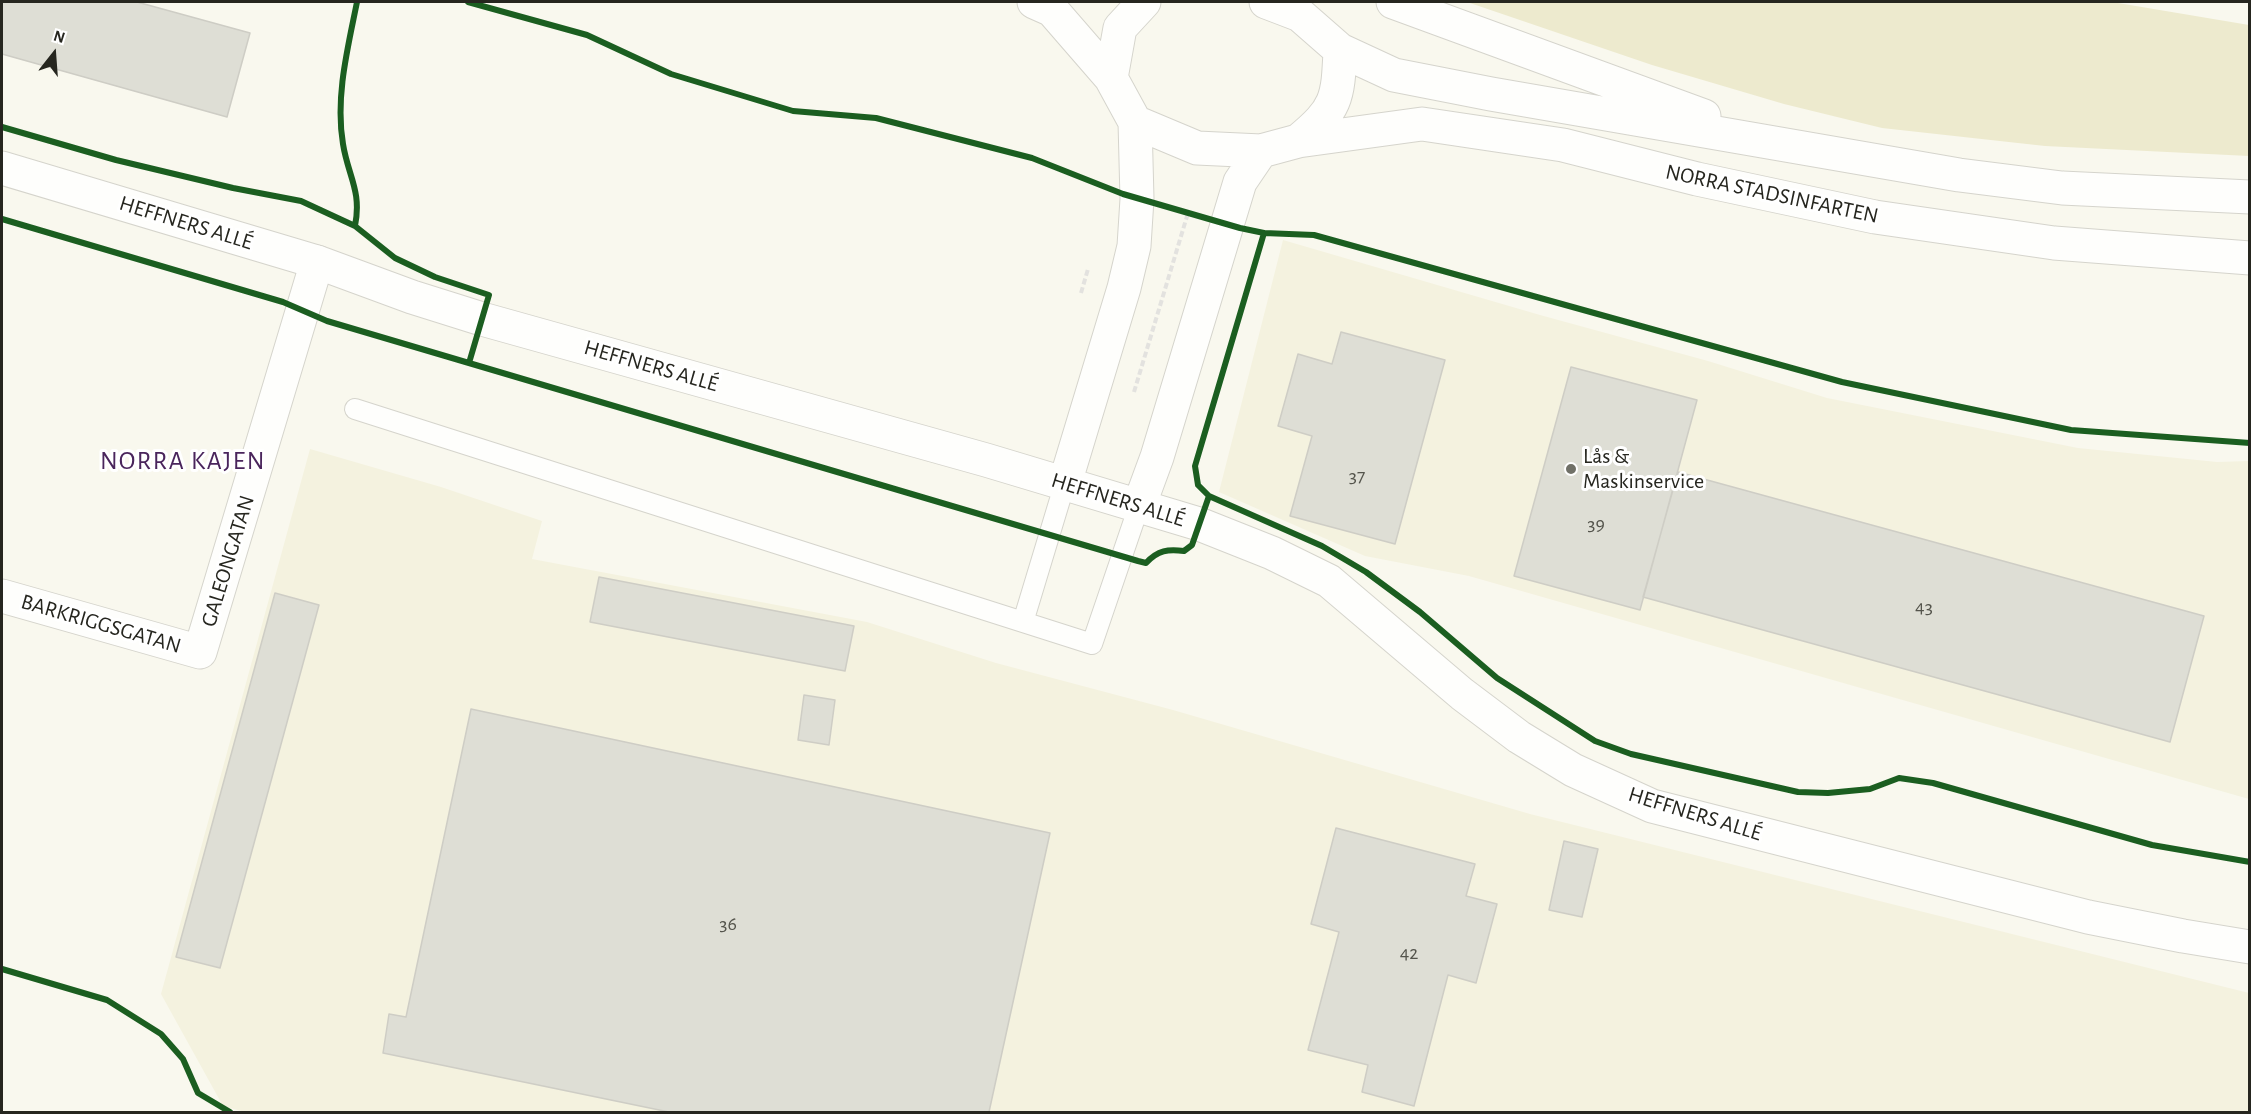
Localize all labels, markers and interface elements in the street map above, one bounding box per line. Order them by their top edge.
north arrow [24,24,84,84]
text: N [52,28,67,46]
street label: NORRA STADSINFARTEN [1663,159,1881,229]
street label: HEFFNERS ALLÉ [116,190,256,256]
street label: HEFFNERS ALLÉ [581,334,721,398]
place label: Lås & Maskinservice [1583,443,1704,494]
district label: NORRA KAJEN [100,445,266,477]
marker: Lås & Maskinservice [1564,462,1578,476]
house number: 37 [1349,464,1365,488]
street label: HEFFNERS ALLÉ [1048,467,1188,533]
street label: GALEONGATAN [195,492,261,630]
house number: 39 [1587,512,1605,536]
street label: BARKRIGGSGATAN [18,589,184,659]
house number: 43 [1915,595,1933,619]
street label: HEFFNERS ALLÉ [1625,781,1765,847]
house number: 36 [719,912,737,936]
house number: 42 [1400,941,1418,965]

